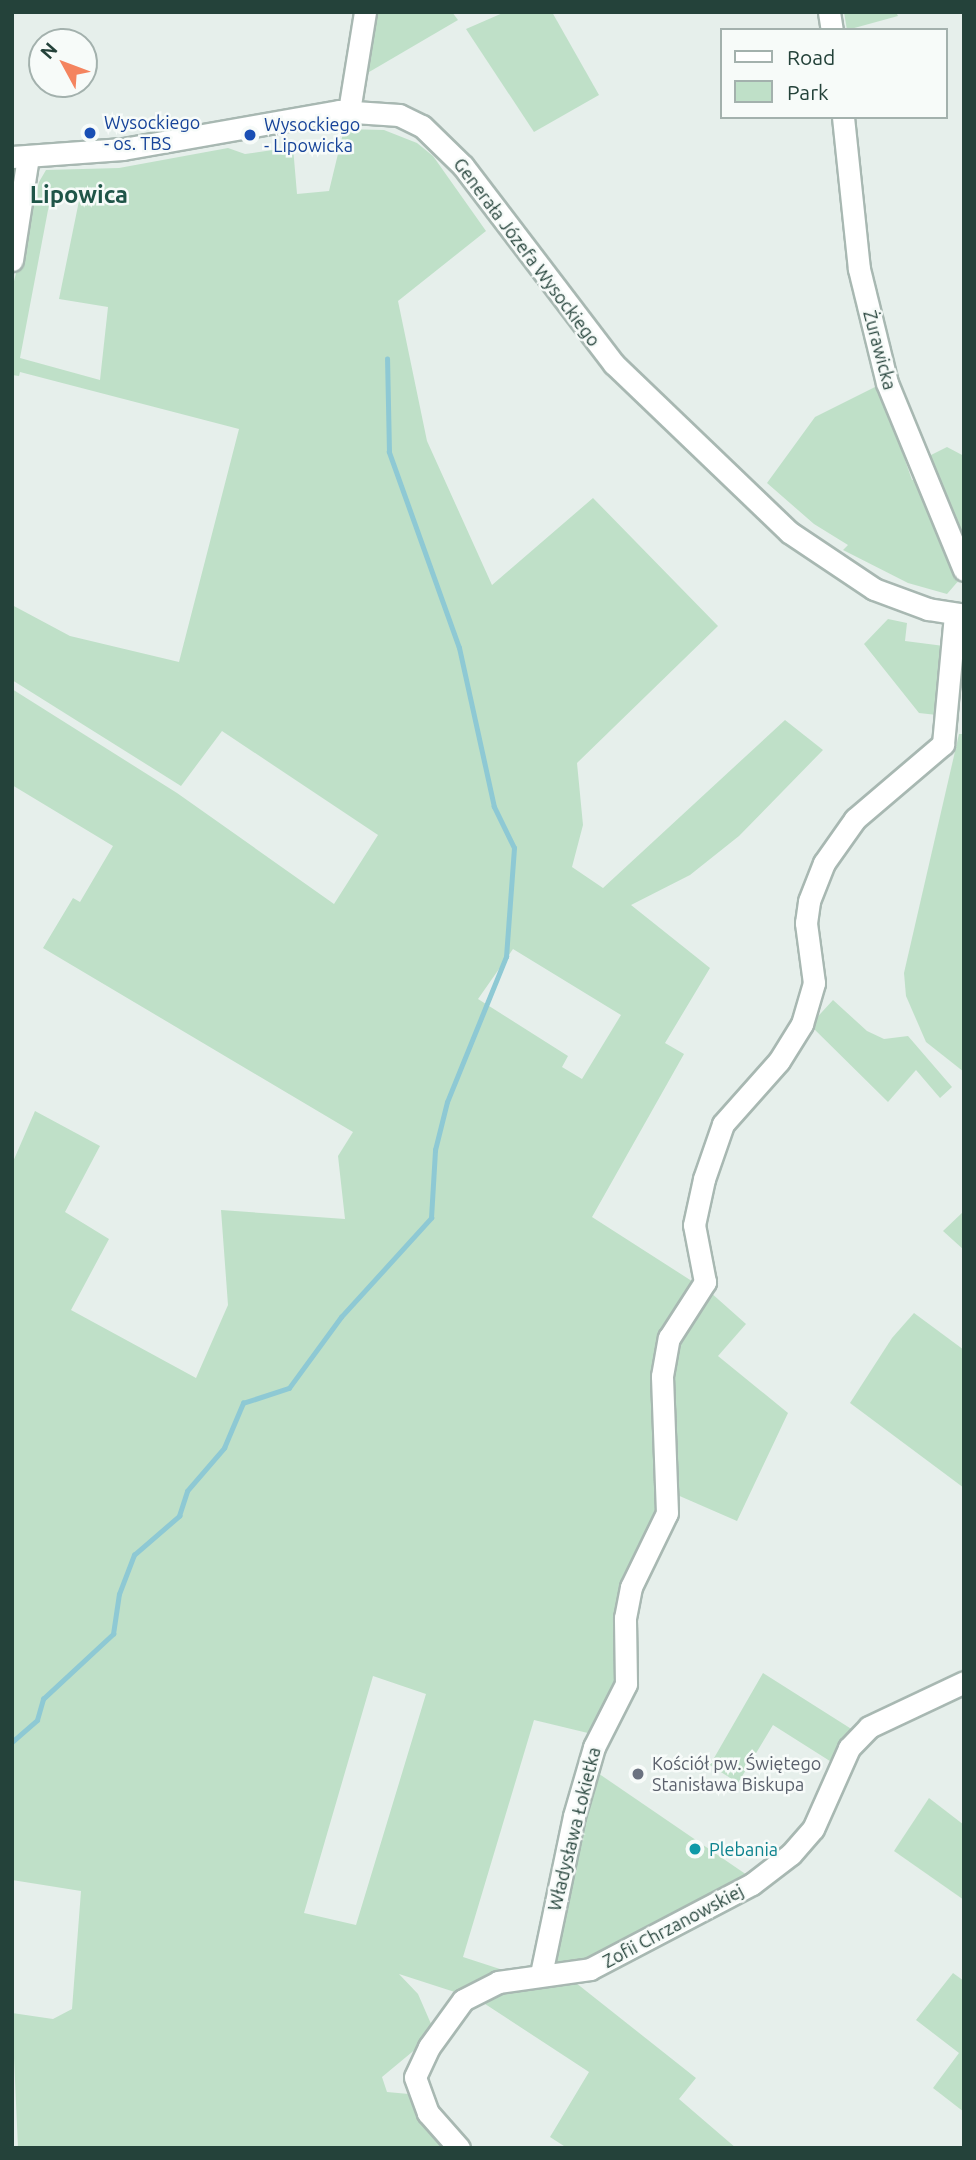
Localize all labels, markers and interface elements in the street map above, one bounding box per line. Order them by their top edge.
north arrow [28,28,98,98]
legend [720,28,948,119]
text: N [36,38,62,63]
text: Road [787,45,835,69]
text: Park [787,80,829,104]
place label: Wysockiego - os. TBS [104,112,200,154]
place label: Wysockiego - Lipowicka [264,114,360,156]
marker: Wysockiego - os. TBS [82,125,98,141]
marker: Wysockiego - Lipowicka [242,127,258,143]
street label: Generała Józefa Wysockiego [449,154,605,350]
district label: Lipowica [30,181,128,209]
street label: Żurawicka [859,308,901,392]
street label: Władysława Łokietka [543,1745,605,1913]
place label: Kościół pw. Świętego Stanisława Biskupa [652,1753,821,1796]
marker: Kościół pw. Świętego Stanisława Biskupa [630,1766,646,1782]
place label: Plebania [709,1838,778,1860]
marker: Plebania [687,1841,703,1857]
street label: Zofii Chrzanowskiej [599,1880,747,1972]

